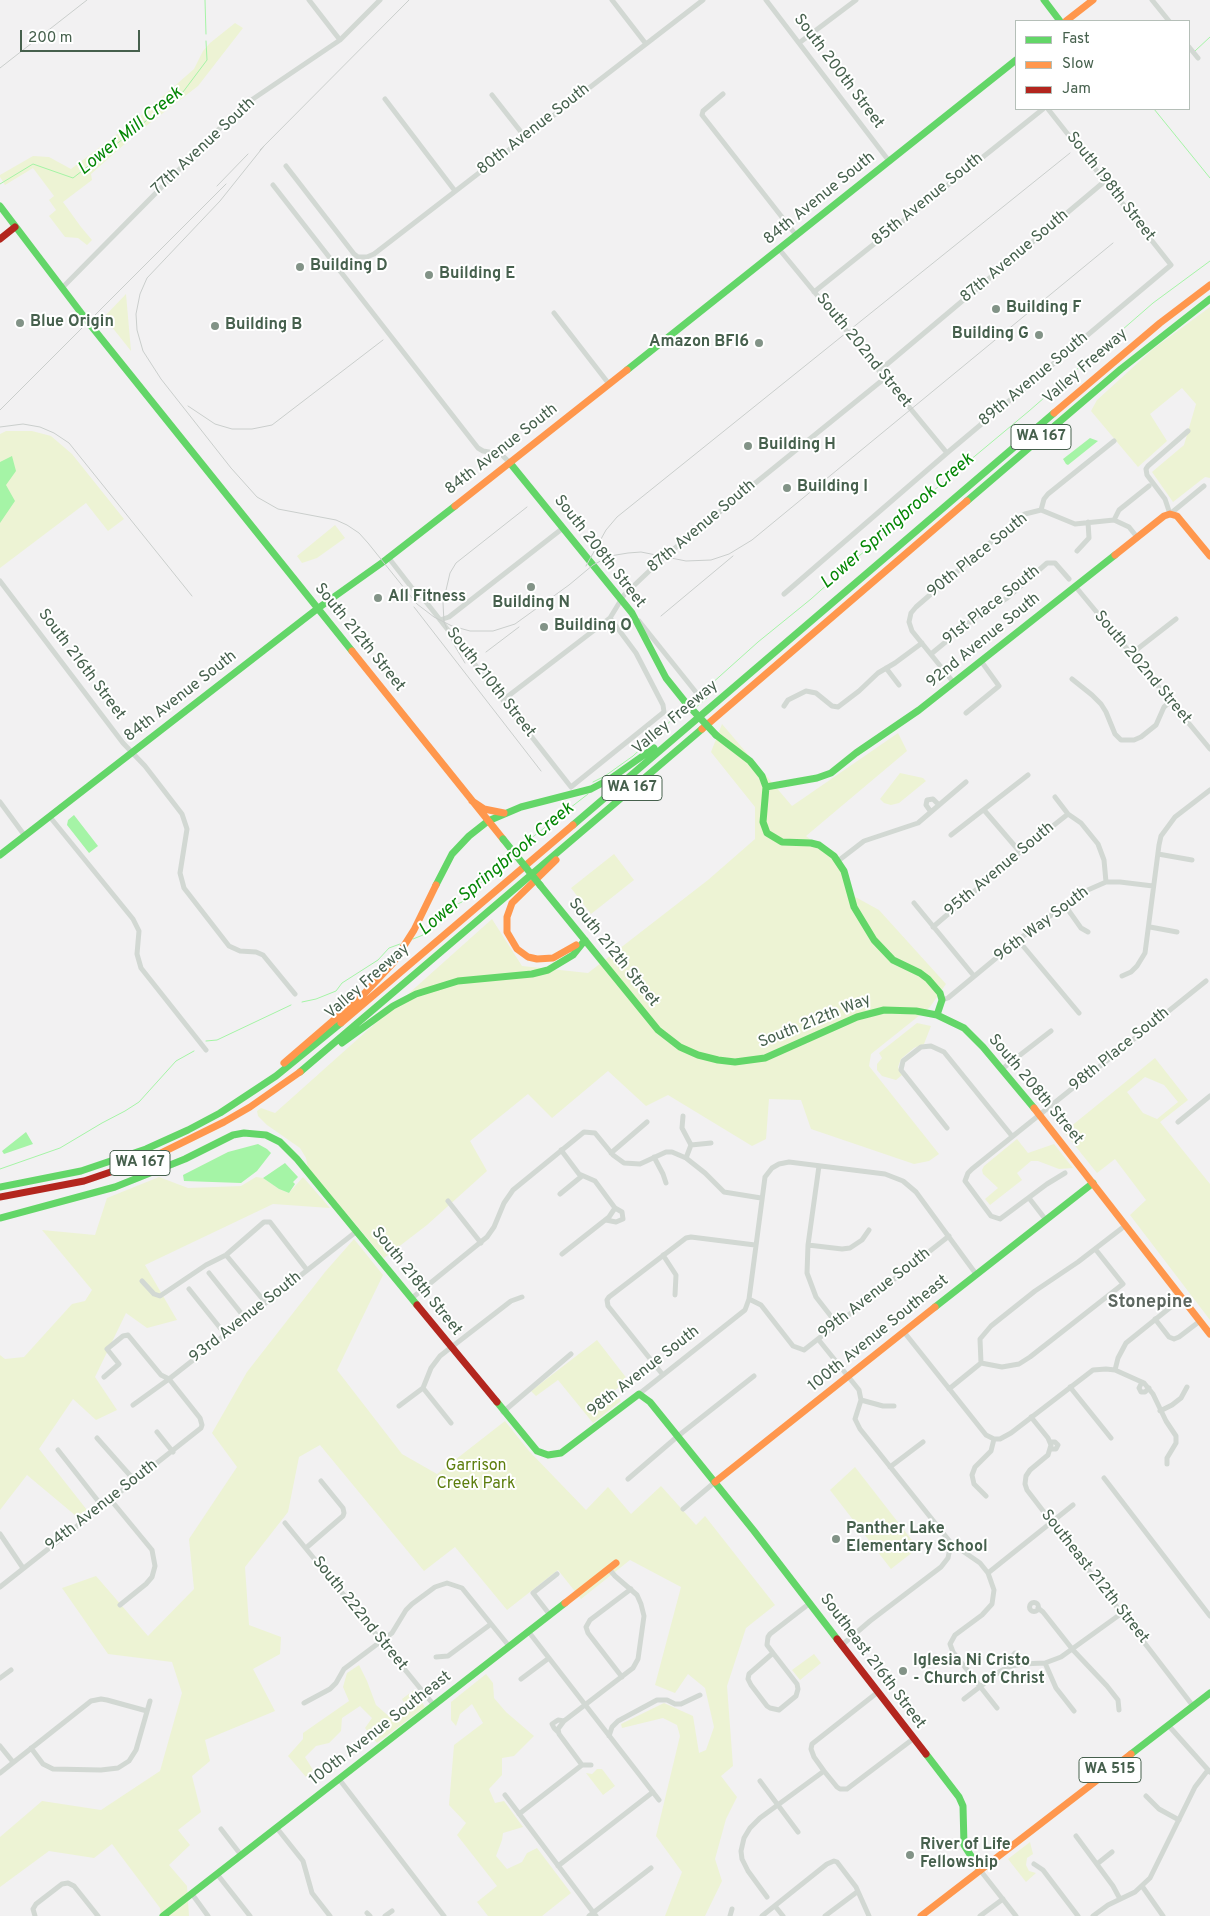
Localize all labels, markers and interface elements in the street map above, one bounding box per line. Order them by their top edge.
street label: South 200th Street [789,11,887,133]
scale bar [22,20,142,52]
legend [1015,20,1190,110]
text: 200 m [28,29,73,48]
text: Fast [1062,30,1090,49]
text: Slow [1062,55,1094,74]
street label: 80th Avenue South [474,80,594,180]
text: Jam [1062,80,1091,99]
water label: Lower Mill Creek [74,83,188,181]
street label: 77th Avenue South [148,94,260,200]
street label: South 198th Street [1061,129,1159,245]
street label: 84th Avenue South [761,148,879,250]
street label: 85th Avenue South [869,149,987,251]
street label: 87th Avenue South [957,206,1073,308]
place label: Building D [310,257,388,277]
marker: Building D [294,261,306,273]
place label: Building E [439,265,515,285]
marker: Building E [423,269,435,281]
street label: South 202nd Street [811,290,915,412]
place label: Building F [1006,299,1081,319]
marker: Building F [990,303,1002,315]
place label: Blue Origin [30,313,114,333]
place label: Building B [225,316,302,336]
marker: Blue Origin [14,317,26,329]
marker: Building B [209,320,221,332]
place label: Building G [952,325,1029,345]
street label: Valley Freeway [1040,325,1132,409]
street label: 89th Avenue South [975,329,1093,431]
marker: Building G [1033,329,1045,341]
place label: Amazon BFI6 [649,333,749,353]
marker: Amazon BFI6 [753,337,765,349]
street label: 84th Avenue South [442,400,562,500]
road number: WA 167 [1011,424,1071,450]
place label: Building H [758,436,836,456]
marker: Building H [742,440,754,452]
water label: Lower Springbrook Creek [817,450,979,594]
street label: 87th Avenue South [644,476,760,578]
place label: Building I [797,478,868,498]
marker: Building I [781,482,793,494]
street label: South 208th Street [549,492,649,612]
street label: 90th Place South [924,510,1032,602]
street label: 91st Place South [940,562,1044,650]
street label: South 212th Street [309,580,409,696]
marker: Building N [525,581,537,593]
place label: All Fitness [388,588,466,608]
street label: 92nd Avenue South [923,589,1045,693]
marker: All Fitness [372,592,384,604]
place label: Building N [492,594,570,614]
street label: South 216th Street [33,606,129,724]
street label: South 202nd Street [1089,608,1195,728]
place label: Building O [554,617,632,637]
marker: Building O [538,621,550,633]
street label: South 210th Street [441,624,539,742]
street label: 84th Avenue South [121,647,241,747]
street label: Valley Freeway [629,677,723,759]
road number: WA 167 [602,776,662,800]
water label: Lower Springbrook Creek [415,799,579,941]
street label: 95th Avenue South [941,819,1059,921]
street label: 96th Way South [991,883,1093,967]
street label: South 212th Street [563,895,663,1011]
street label: Valley Freeway [322,940,414,1024]
street label: South 212th Way [756,991,874,1053]
street label: 98th Place South [1066,1004,1174,1096]
street label: South 208th Street [983,1031,1087,1149]
road number: WA 167 [110,1150,170,1176]
street label: South 218th Street [367,1224,465,1340]
street label: 99th Avenue South [815,1244,935,1344]
street label: 93rd Avenue South [186,1268,306,1368]
street label: 100th Avenue Southeast [805,1272,953,1396]
district label: Stonepine [1108,1292,1192,1314]
street label: 98th Avenue South [584,1322,704,1422]
street label: 94th Avenue South [42,1456,162,1556]
park label: Garrison Creek Park [437,1457,515,1495]
street label: Southeast 212th Street [1036,1506,1152,1648]
place label: Panther Lake Elementary School [846,1520,988,1558]
marker: Panther Lake Elementary School [830,1533,842,1545]
street label: South 222nd Street [307,1553,411,1675]
street label: Southeast 216th Street [815,1591,929,1733]
place label: Iglesia Ni Cristo - Church of Christ [913,1652,1045,1690]
marker: Iglesia Ni Cristo - Church of Christ [897,1665,909,1677]
street label: 100th Avenue Southeast [306,1668,456,1790]
road number: WA 515 [1079,1758,1141,1782]
place label: River of Life Fellowship [920,1836,1011,1874]
marker: River of Life Fellowship [904,1849,916,1861]

